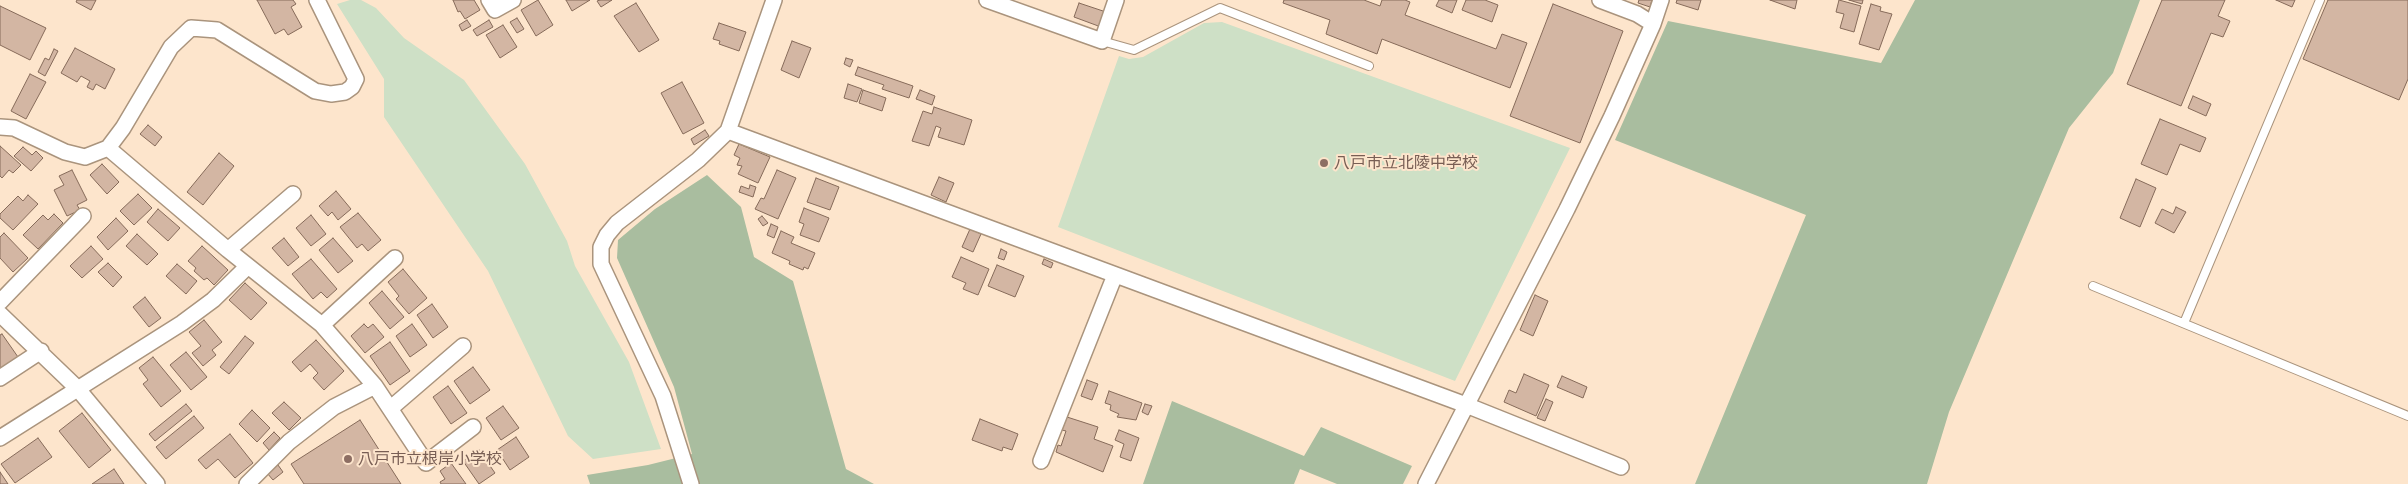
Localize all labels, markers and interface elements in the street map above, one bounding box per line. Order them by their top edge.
place label: 八戸市立北陵中学校 [1334,153,1478,173]
marker: 八戸市立北陵中学校 [1318,157,1330,169]
place label: 八戸市立根岸小学校 [358,449,502,469]
marker: 八戸市立根岸小学校 [342,453,354,465]

